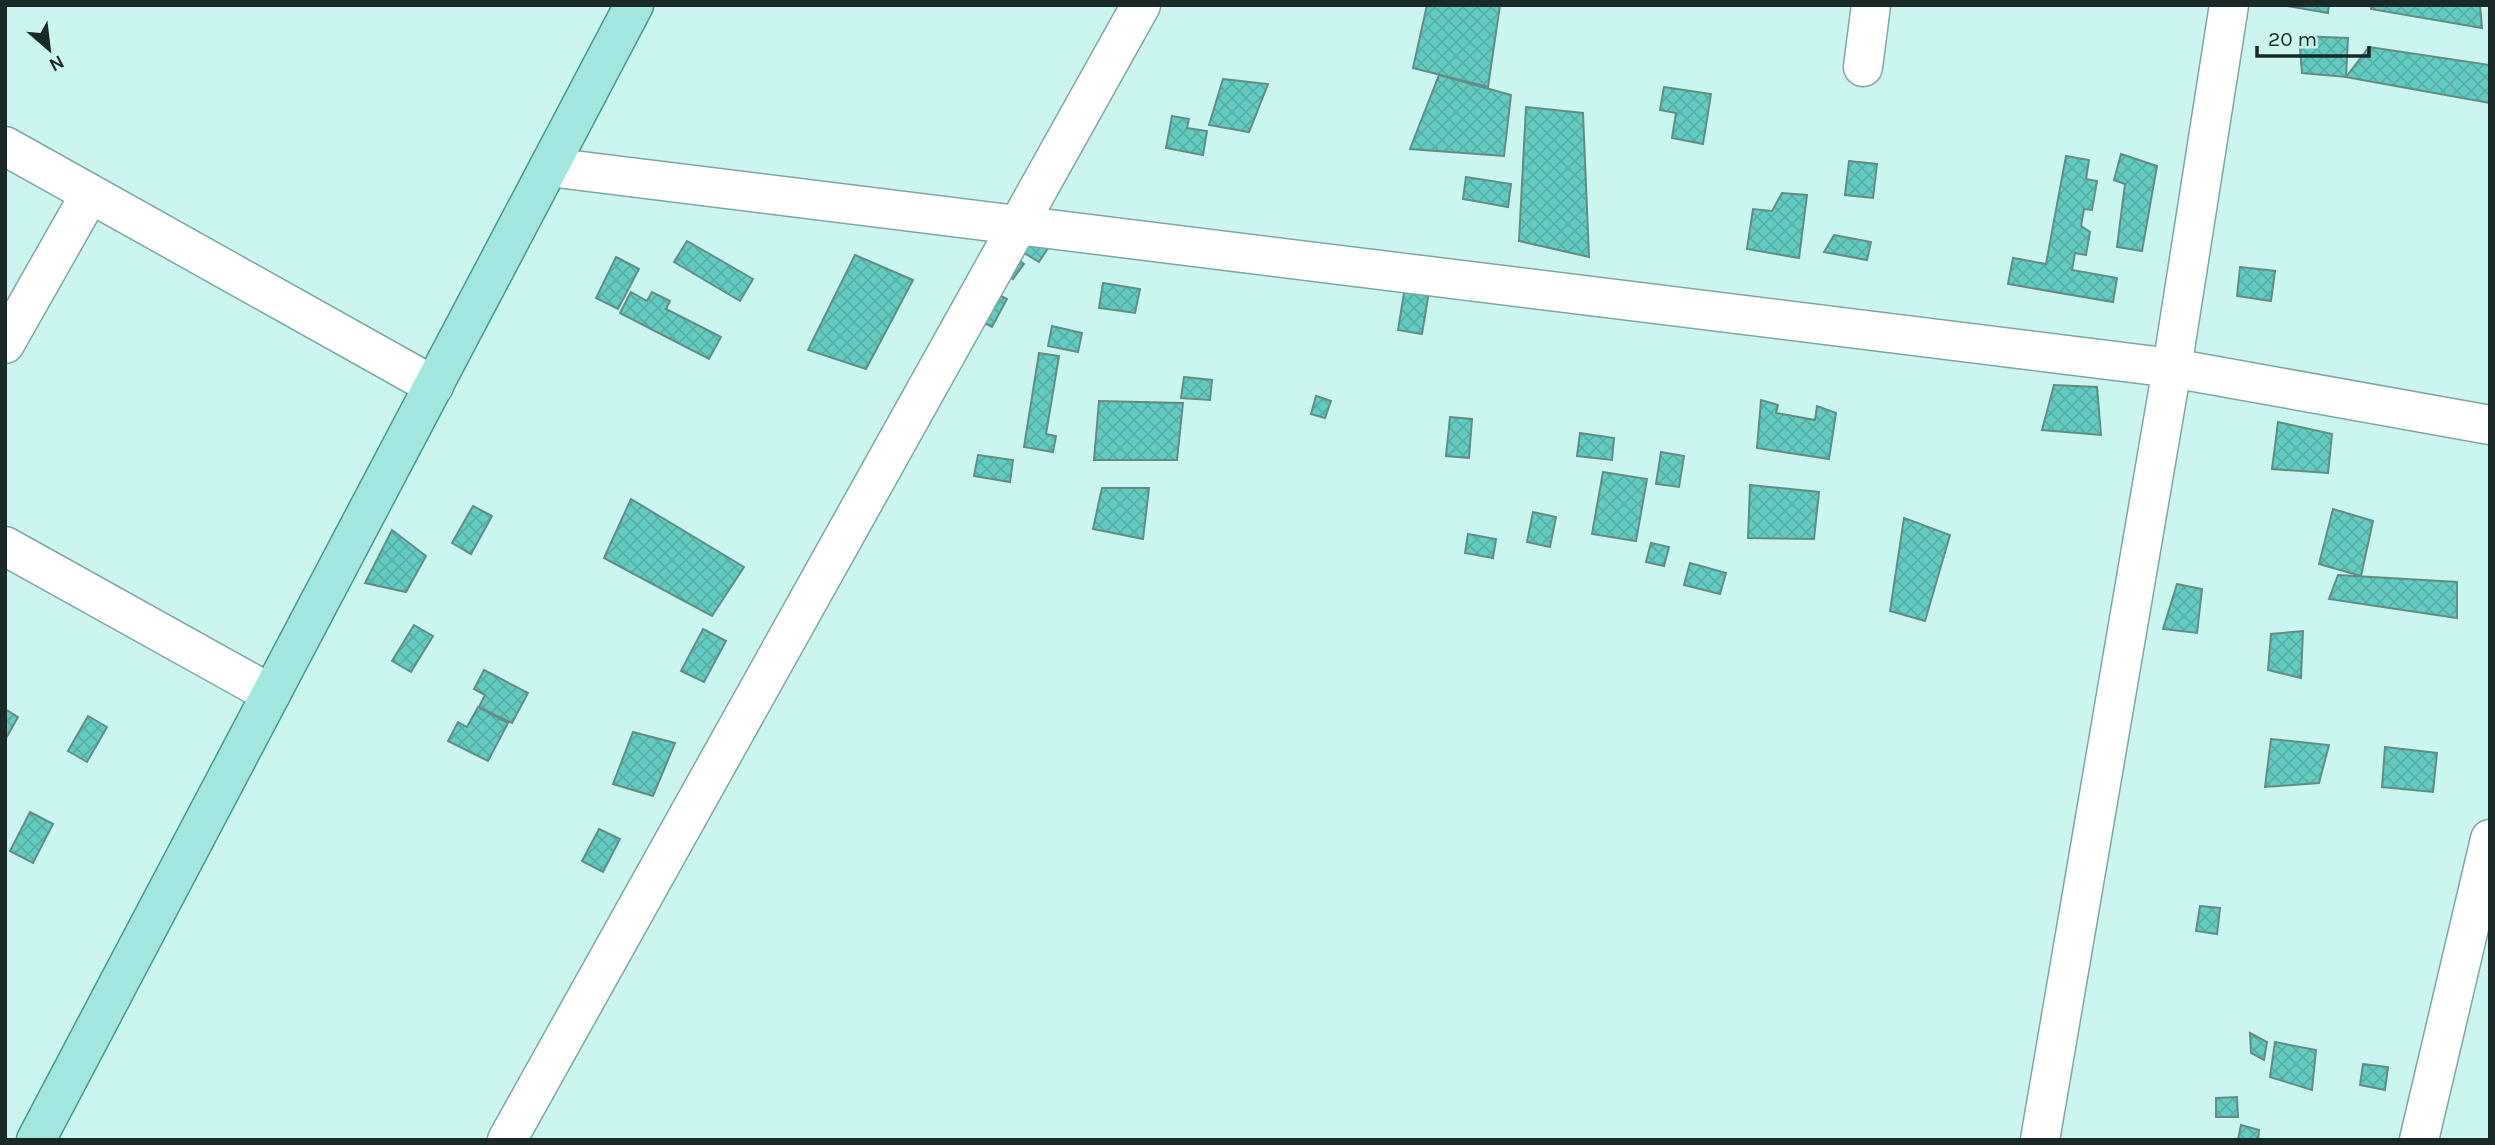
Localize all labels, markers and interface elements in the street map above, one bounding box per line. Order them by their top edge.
north arrow [14,14,84,84]
scale bar [2257,14,2369,58]
text: 20 m [2268,27,2317,51]
text: N [45,50,68,76]

